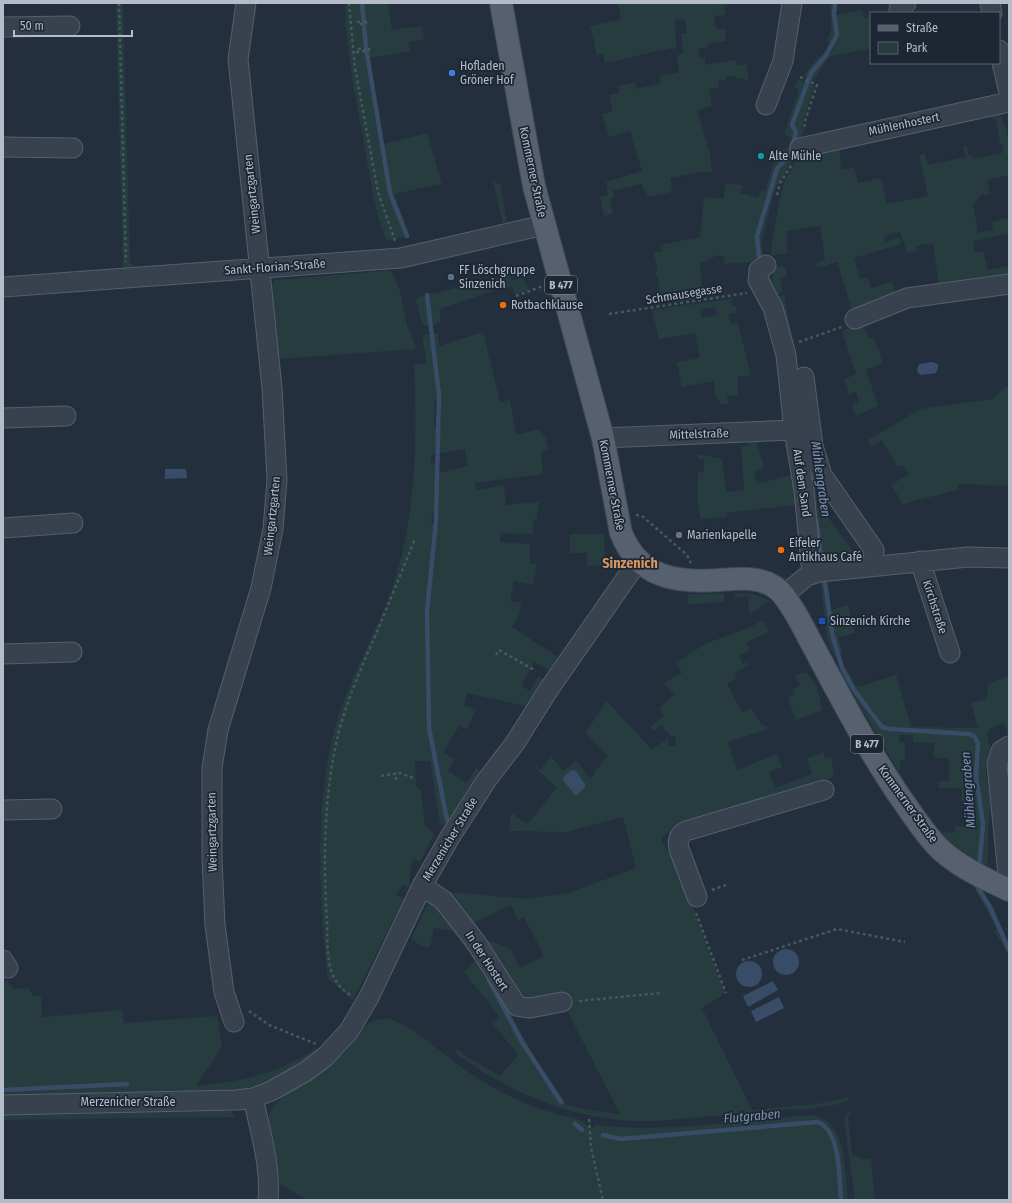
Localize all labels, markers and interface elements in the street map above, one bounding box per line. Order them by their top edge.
scale bar [14,12,132,38]
legend [870,12,1000,64]
text: 50 m [20,19,44,33]
text: Straße [906,21,938,35]
text: Park [906,41,928,55]
place label: Hofladen Gröner Hof [460,59,515,87]
marker: Hofladen Gröner Hof [447,68,457,78]
street label: Mühlenhostert [867,110,941,138]
street label: Kommerner Straße [517,125,549,219]
place label: Alte Mühle [769,149,821,163]
marker: Alte Mühle [756,151,766,161]
street label: Weingartzgarten [241,154,263,234]
street label: Sankt-Florian-Straße [224,256,326,278]
place label: FF Löschgruppe Sinzenich [459,263,535,291]
marker: FF Löschgruppe Sinzenich [446,272,456,282]
road number: B 477 [545,276,577,294]
street label: Schmausegasse [645,281,723,307]
place label: Rotbachklause [511,298,583,312]
marker: Rotbachklause [498,300,508,310]
street label: Mittelstraße [669,426,729,442]
street label: Kommerner Straße [596,438,628,532]
water label: Mühlengraben [808,440,834,518]
street label: Auf dem Sand [790,448,814,518]
street label: Weingartzgarten [261,476,283,556]
place label: Marienkapelle [687,528,757,542]
marker: Marienkapelle [674,530,684,540]
place label: Eifeler Antikhaus Café [789,536,862,564]
marker: Eifeler Antikhaus Café [776,545,786,555]
district label: Sinzenich [602,555,658,572]
street label: Kirchstraße [920,578,950,636]
place label: Sinzenich Kirche [830,614,910,628]
marker: Sinzenich Kirche [817,616,827,626]
road number: B 477 [851,735,883,753]
water label: Mühlengraben [958,751,978,829]
street label: Kommerner Straße [875,763,941,845]
street label: Weingartzgarten [204,792,220,872]
street label: Merzenicher Straße [420,795,480,883]
street label: In der Hostert [463,929,511,993]
street label: Merzenicher Straße [81,1095,175,1109]
water label: Flutgraben [723,1106,781,1126]

